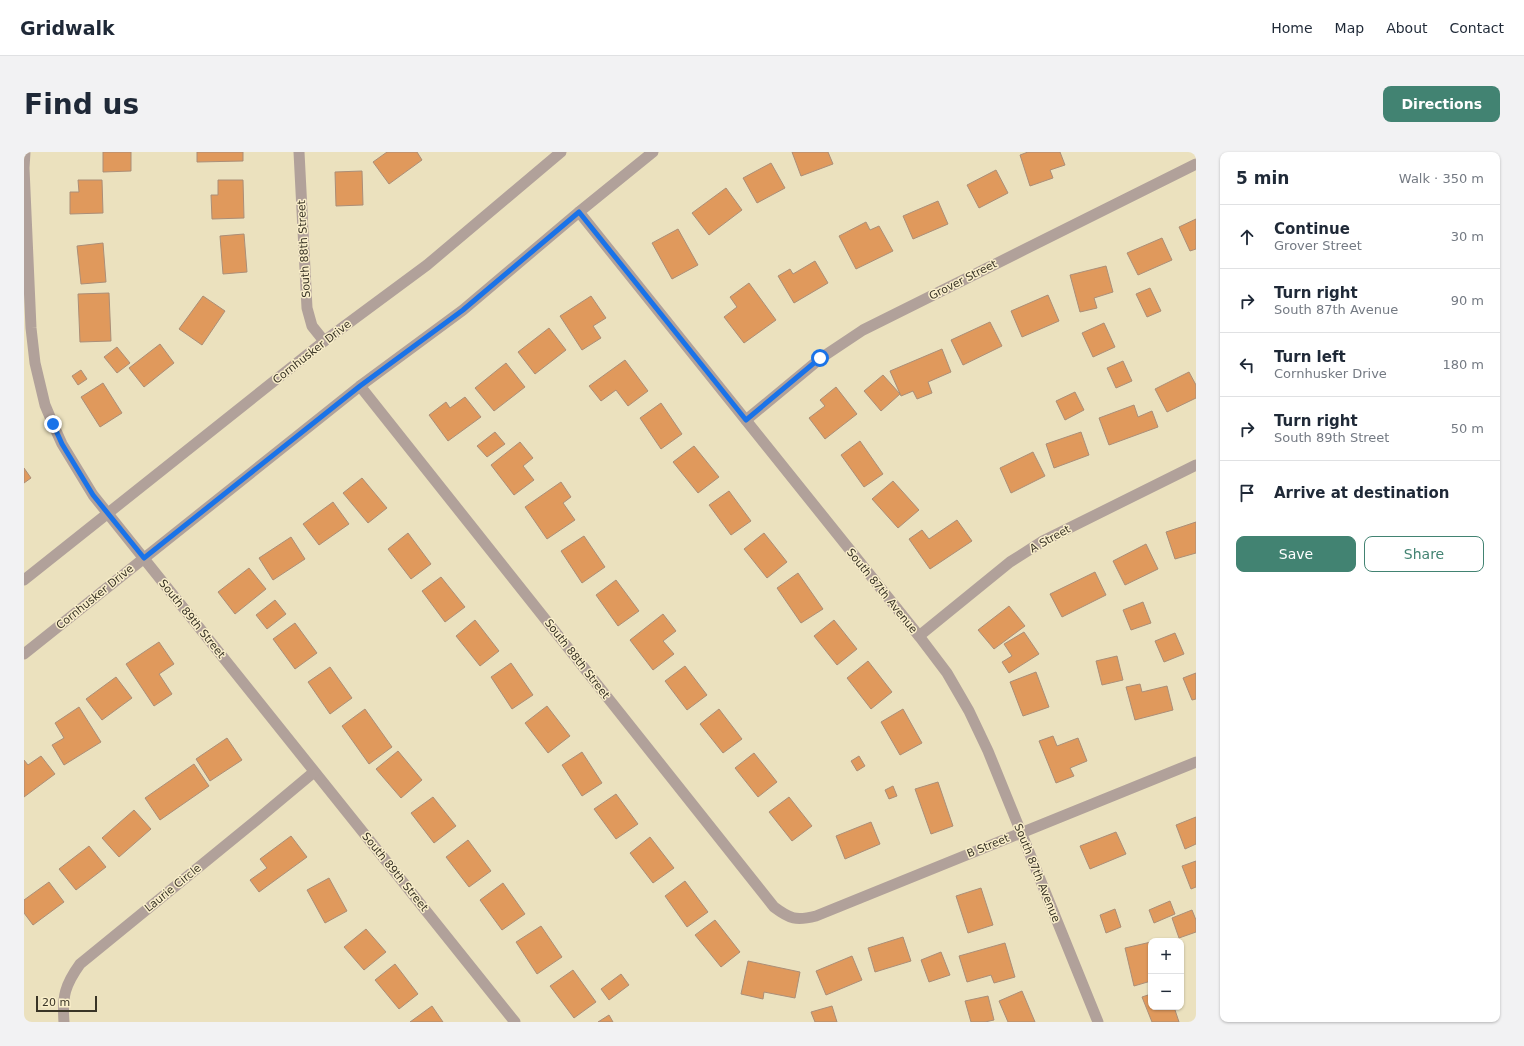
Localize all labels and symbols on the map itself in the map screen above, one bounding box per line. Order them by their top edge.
street label: South 88th Street [295,199,313,298]
street label: Grover Street [927,257,1000,303]
street label: Cornhusker Drive [270,317,354,387]
route start [811,349,829,367]
route end [44,415,62,433]
street label: A Street [1027,522,1073,555]
street label: South 87th Avenue [844,546,920,636]
street label: Cornhusker Drive [54,562,136,632]
street label: South 89th Street [156,577,228,662]
street label: South 88th Street [542,617,613,702]
street label: South 87th Avenue [1011,822,1063,924]
street label: South 89th Street [359,830,431,915]
street label: B Street [965,831,1012,860]
street label: Laurie Circle [142,861,204,915]
scale bar [36,994,97,1013]

